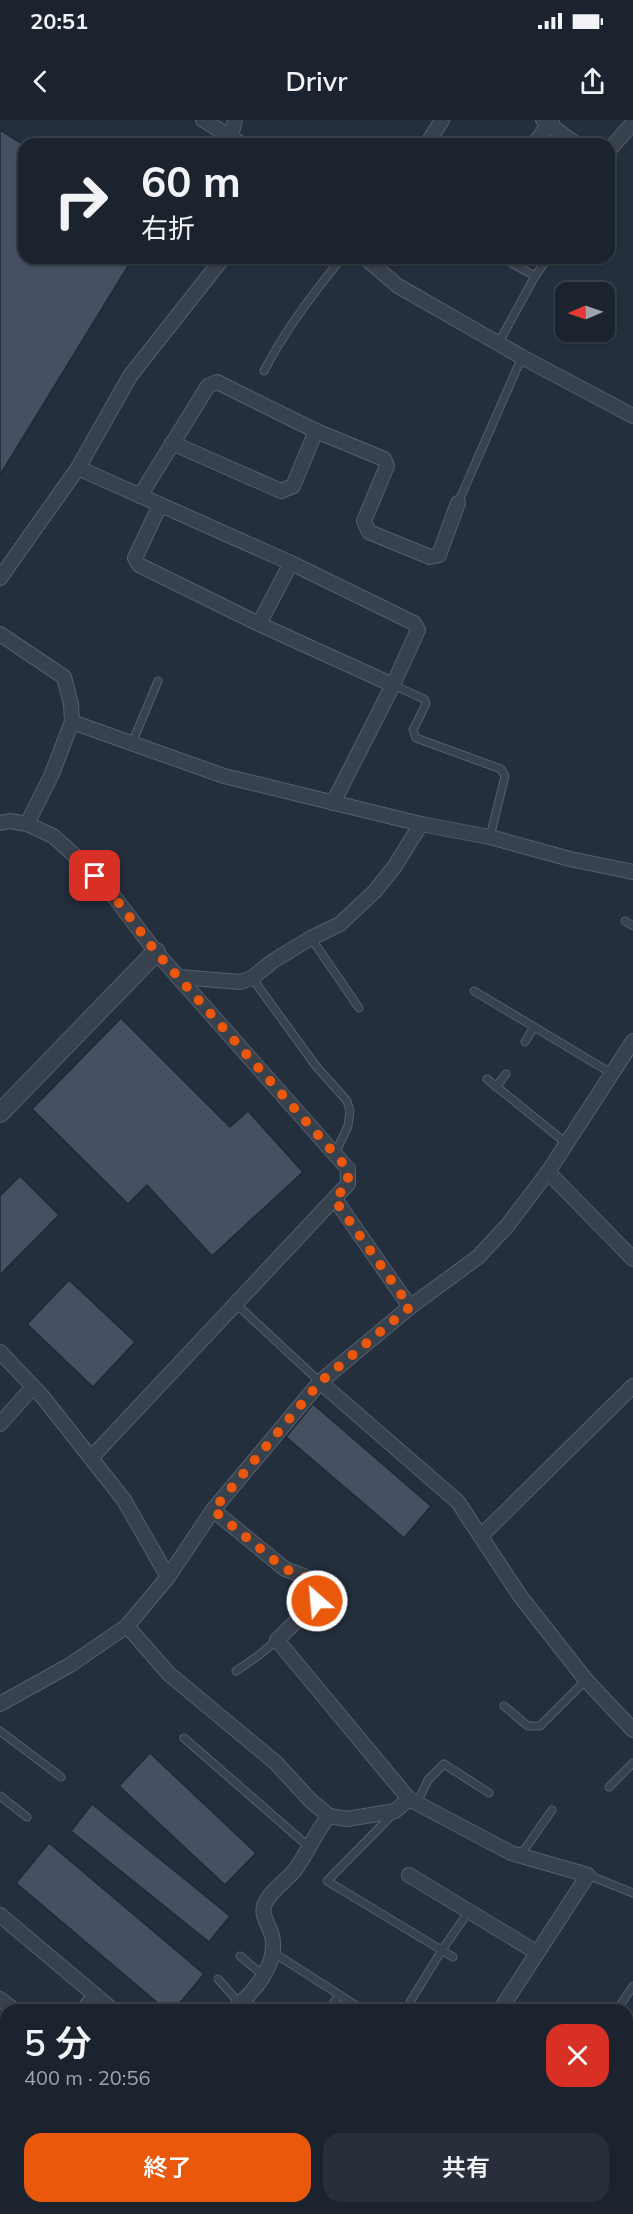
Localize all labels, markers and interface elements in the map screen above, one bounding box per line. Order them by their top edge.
text: 20:51 [30,7,88,35]
text: Drivr [286,64,347,98]
icon: back [24,65,57,98]
icon: share [576,65,609,98]
text: 60 m [141,155,241,208]
icon: right [42,162,120,240]
text: 右折 [141,211,195,245]
north arrow [555,282,615,342]
map controls [555,282,615,342]
pin [69,850,120,901]
icon: arrive [78,859,111,892]
position arrow [285,1569,349,1633]
text: 5 分 [24,2020,91,2065]
button: close [546,2024,609,2087]
text: 400 m · 20:56 [24,2065,150,2090]
button: 終了 [24,2133,311,2202]
button: 共有 [323,2133,609,2202]

